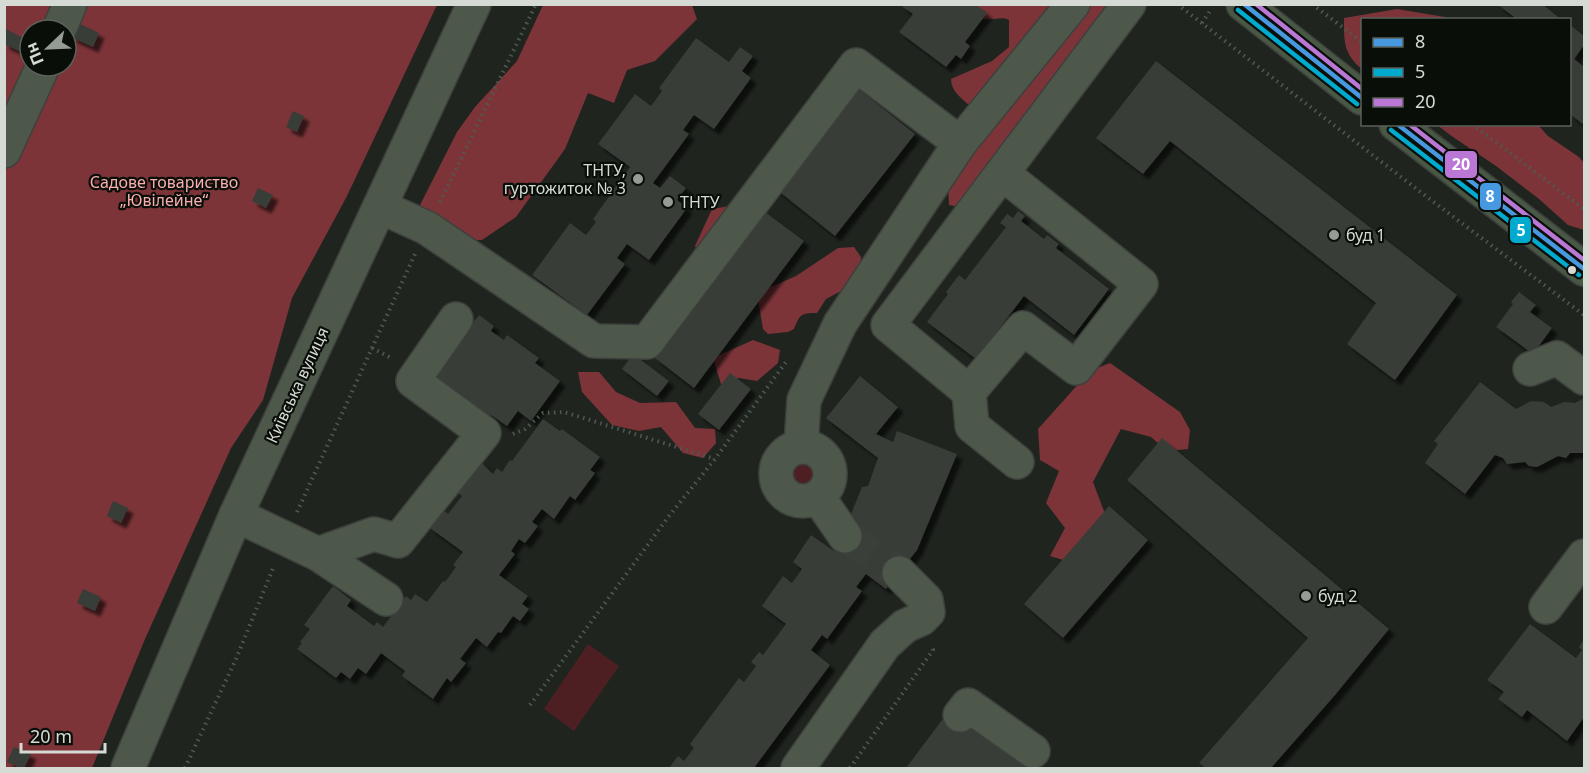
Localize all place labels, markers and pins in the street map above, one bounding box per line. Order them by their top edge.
place label: ТНТУ, гуртожиток № 3 [504,159,626,199]
marker: ТНТУ, гуртожиток № 3 [631,172,645,186]
place label: ТНТУ [680,191,720,213]
marker: ТНТУ [661,195,675,209]
place label: буд 1 [1346,224,1385,246]
marker: буд 1 [1327,228,1341,242]
unlabelled marker [1566,264,1578,276]
place label: буд 2 [1318,585,1357,607]
marker: буд 2 [1299,589,1313,603]

